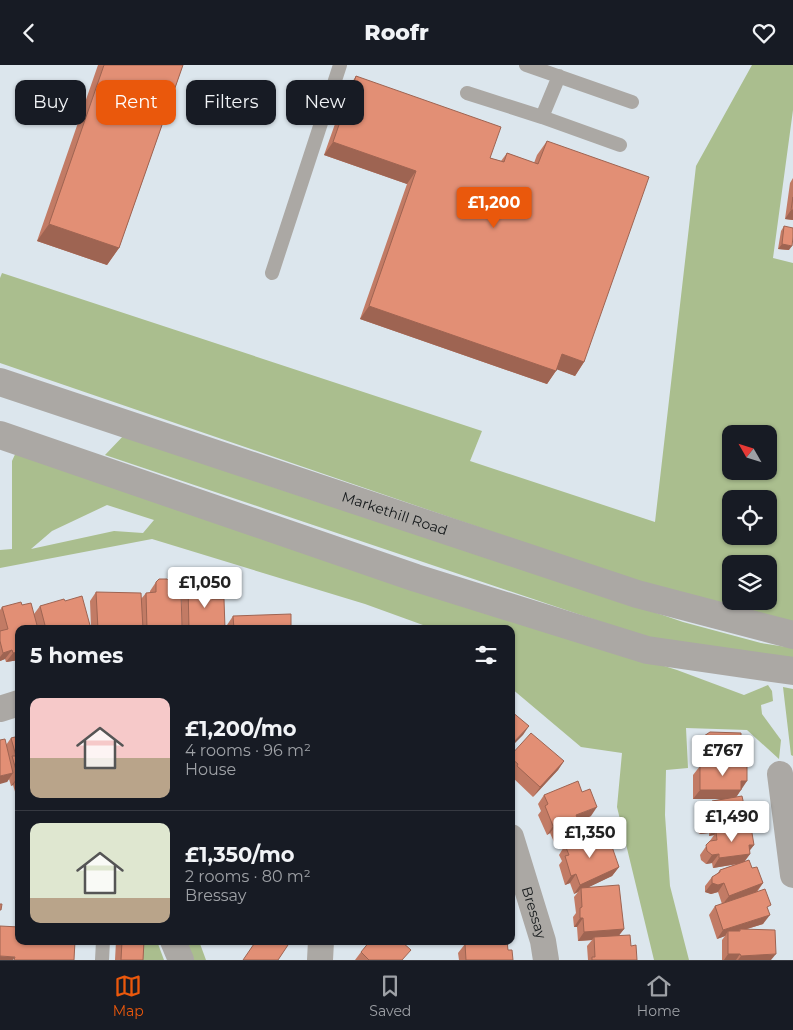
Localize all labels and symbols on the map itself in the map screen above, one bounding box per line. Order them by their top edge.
pin: £1,200 [453,186,535,229]
north arrow [722,425,778,480]
street label: Markethill Road [339,487,450,539]
pin: £1,050 [164,567,246,609]
pin: £767 [693,735,753,777]
pin: £1,490 [691,801,773,843]
pin: £1,350 [549,817,631,859]
street label: Bressay [518,884,551,941]

